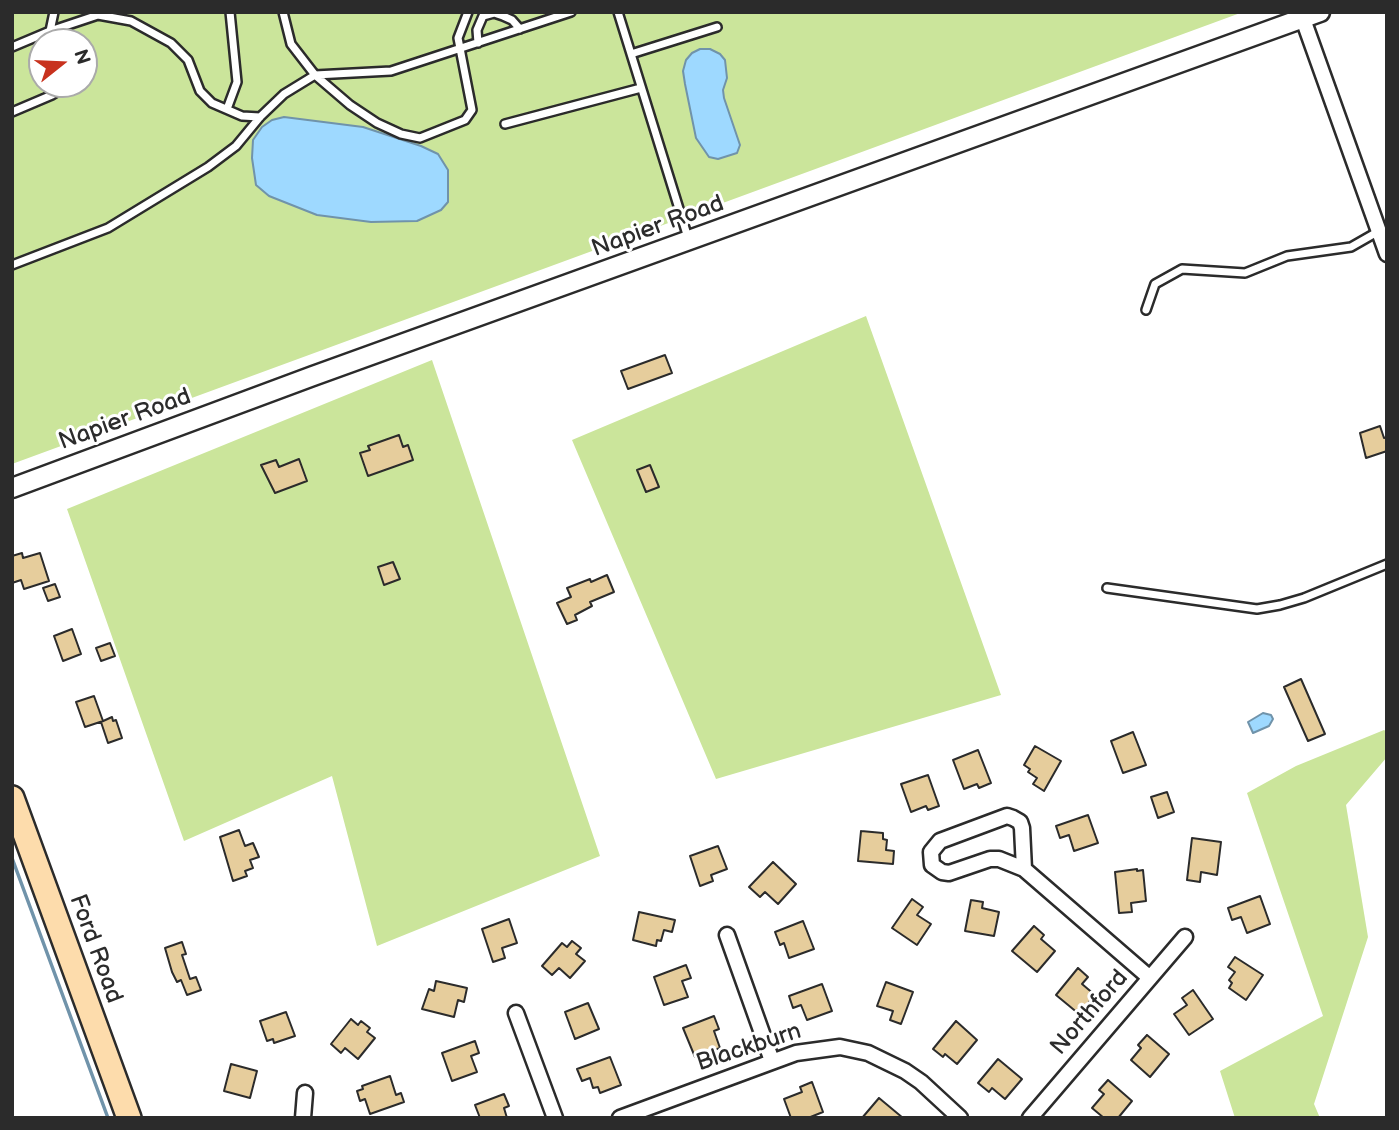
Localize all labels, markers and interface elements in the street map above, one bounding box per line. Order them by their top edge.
north arrow [28,28,98,98]
text: N [68,47,95,67]
street label: Napier Road [588,190,728,264]
street label: Napier Road [55,383,195,457]
street label: Ford Road [62,891,128,1007]
street label: Northford [1045,964,1135,1062]
street label: Blackburn [693,1018,805,1078]

